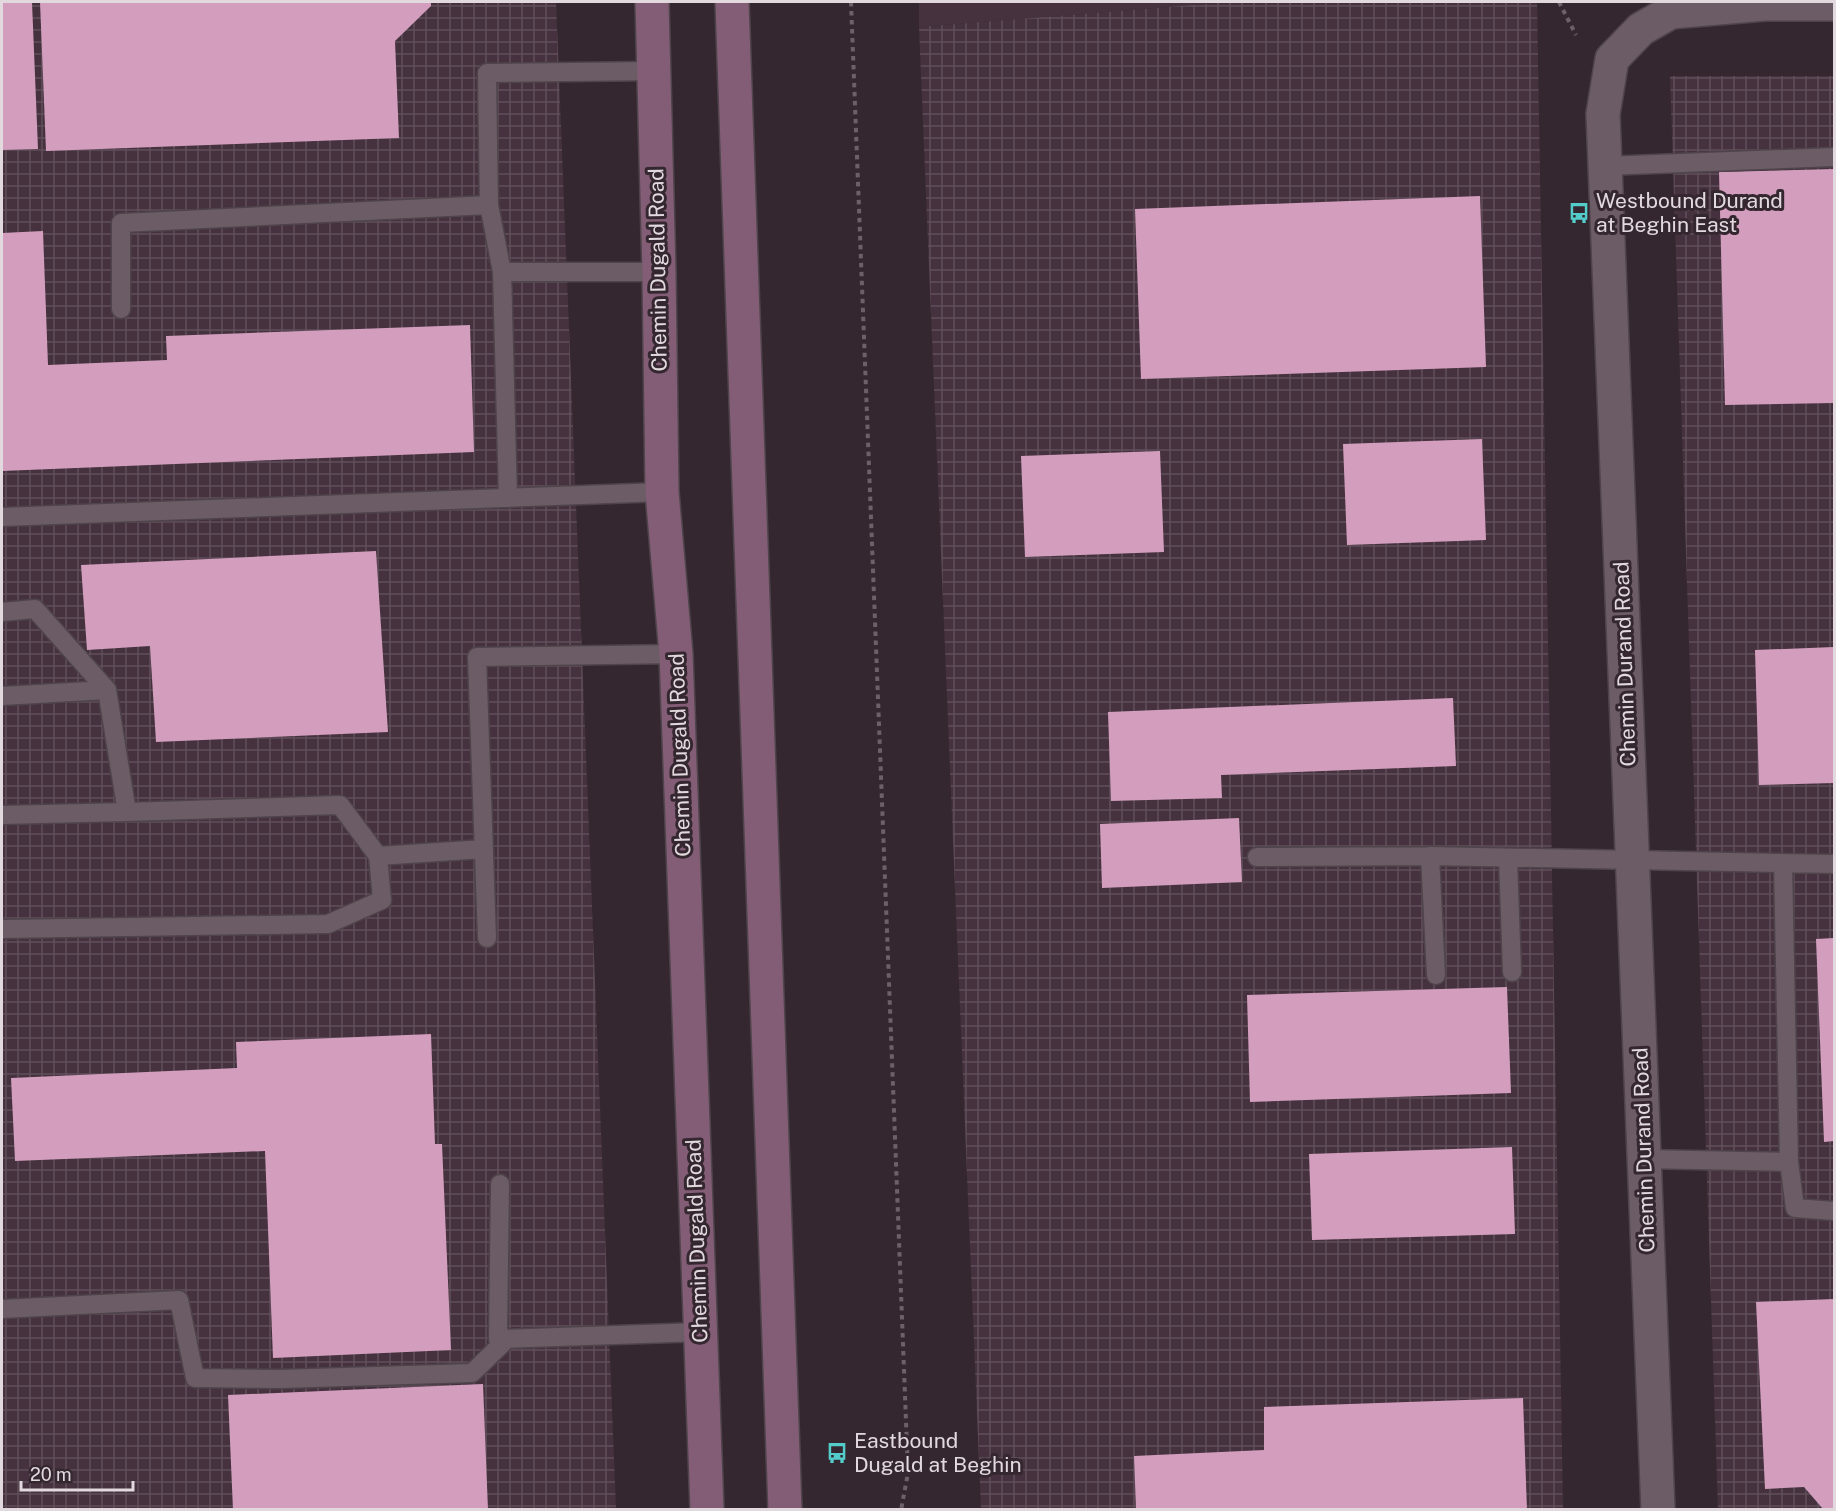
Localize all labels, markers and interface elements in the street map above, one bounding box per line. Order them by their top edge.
street label: Chemin Dugald Road [643,168,672,372]
place label: Westbound Durand at Beghin East [1596,188,1783,237]
bus stop icon: Westbound Durand at Beghin East [1567,201,1591,225]
street label: Chemin Durand Road [1608,561,1641,767]
street label: Chemin Dugald Road [663,653,696,857]
street label: Chemin Durand Road [1627,1047,1660,1253]
street label: Chemin Dugald Road [680,1139,713,1343]
place label: Eastbound Dugald at Beghin [854,1428,1022,1477]
bus stop icon: Eastbound Dugald at Beghin [825,1441,849,1465]
scale bar [21,1454,134,1492]
text: 20 m [30,1464,72,1485]

